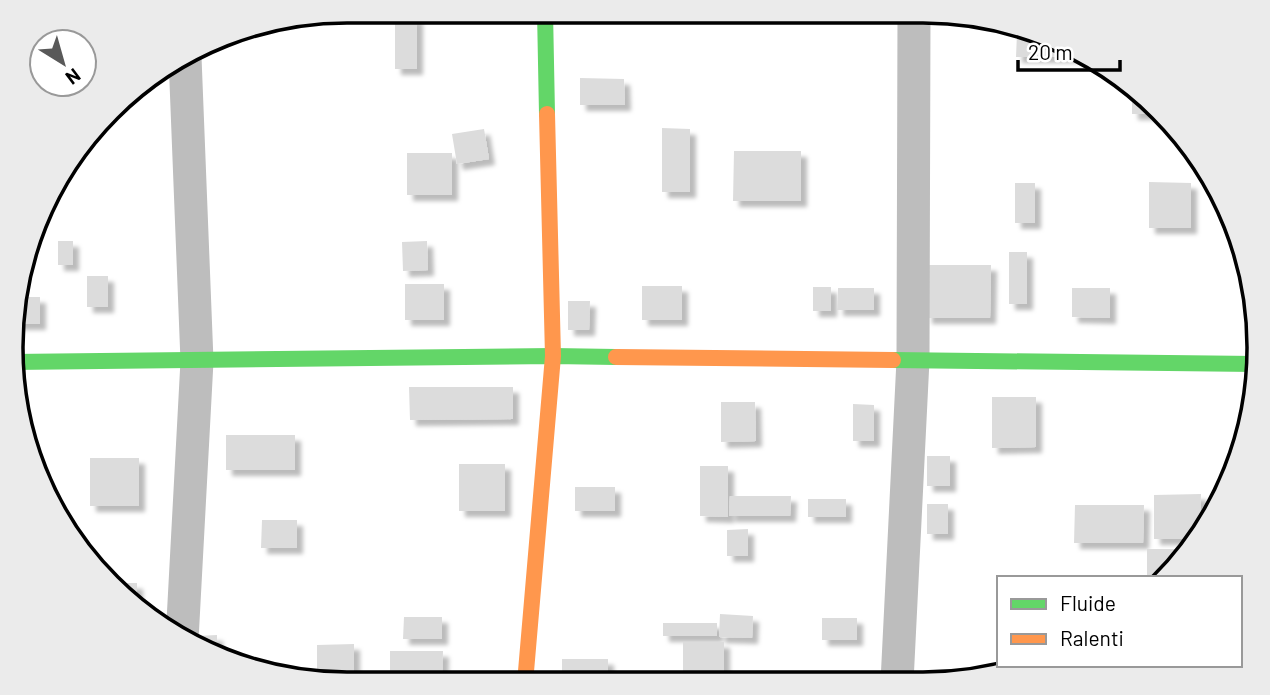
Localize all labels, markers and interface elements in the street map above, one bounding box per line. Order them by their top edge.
north arrow [28,28,98,98]
scale bar [1018,28,1120,72]
text: 20 m [1028,39,1073,64]
text: N [62,64,86,90]
legend [997,576,1242,667]
text: Fluide [1060,590,1116,615]
text: Ralenti [1060,625,1124,650]

